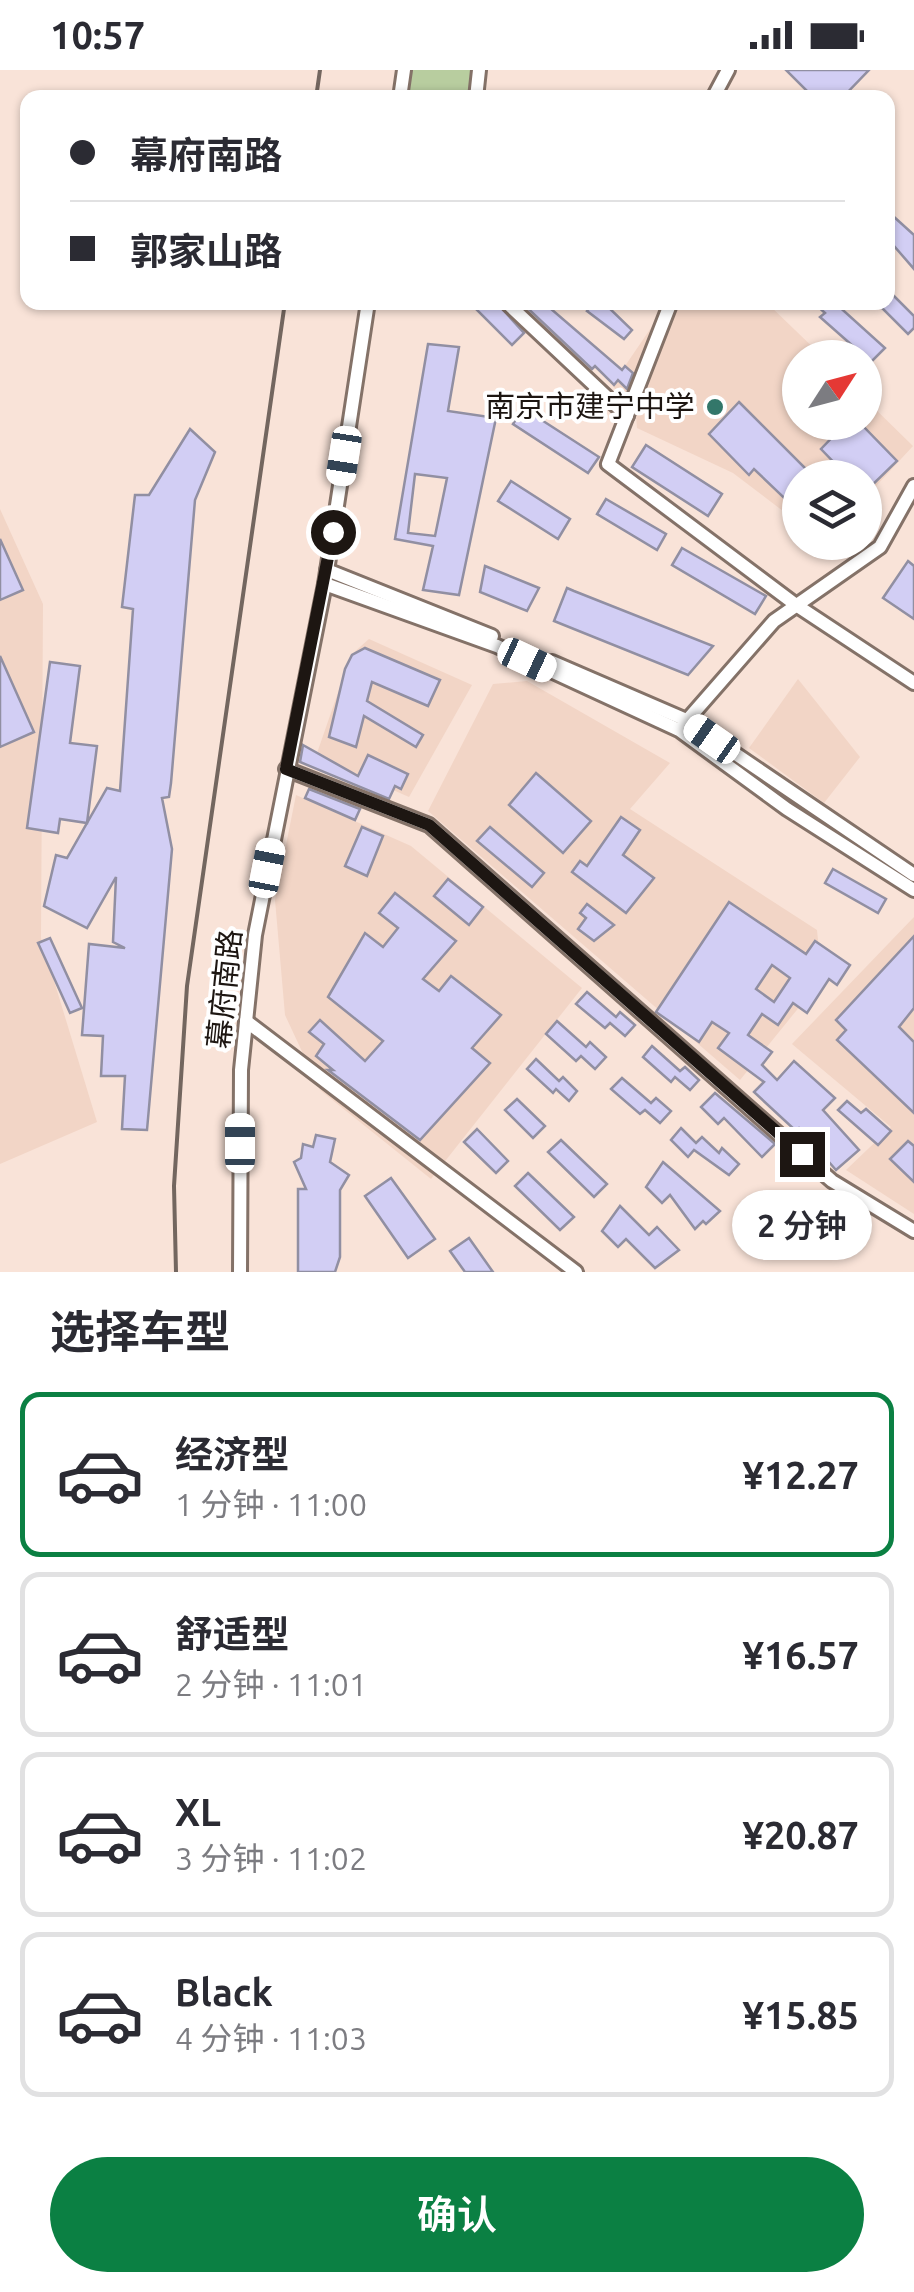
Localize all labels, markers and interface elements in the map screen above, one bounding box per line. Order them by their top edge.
text: 10:57 [50,14,145,56]
text: 幕府南路 [130,134,282,176]
text: 郭家山路 [130,230,282,272]
north arrow [782,340,882,440]
map controls [782,340,882,560]
place label: 南京市建宁中学 [485,389,695,423]
marker: 南京市建宁中学 [704,396,726,418]
car [324,424,364,488]
button: layers [782,460,882,560]
route start [311,510,356,555]
car [493,634,561,686]
car [679,710,745,768]
car [247,836,287,900]
street label: 幕府南路 [201,927,247,1050]
car [225,1113,255,1173]
route end [780,1132,825,1177]
callout: 2 分钟 [732,1189,872,1259]
text: 2 分钟 [757,1207,847,1243]
text: 选择车型 [50,1306,230,1357]
icon: car [55,1430,145,1520]
text: 经济型 [175,1433,289,1475]
text: ¥12.27 [742,1454,859,1496]
text: 1 分钟 · 11:00 [175,1486,367,1522]
icon: car [55,1610,145,1700]
text: 舒适型 [175,1613,289,1655]
text: ¥16.57 [742,1634,859,1676]
text: 2 分钟 · 11:01 [175,1666,367,1702]
icon: car [55,1790,145,1880]
text: XL [175,1791,221,1833]
text: ¥20.87 [742,1814,859,1856]
text: 3 分钟 · 11:02 [175,1840,367,1876]
icon: car [55,1970,145,2060]
text: Black [175,1971,273,2013]
text: ¥15.85 [742,1994,859,2036]
text: 4 分钟 · 11:03 [175,2020,367,2056]
button: 确认 [50,2157,864,2272]

